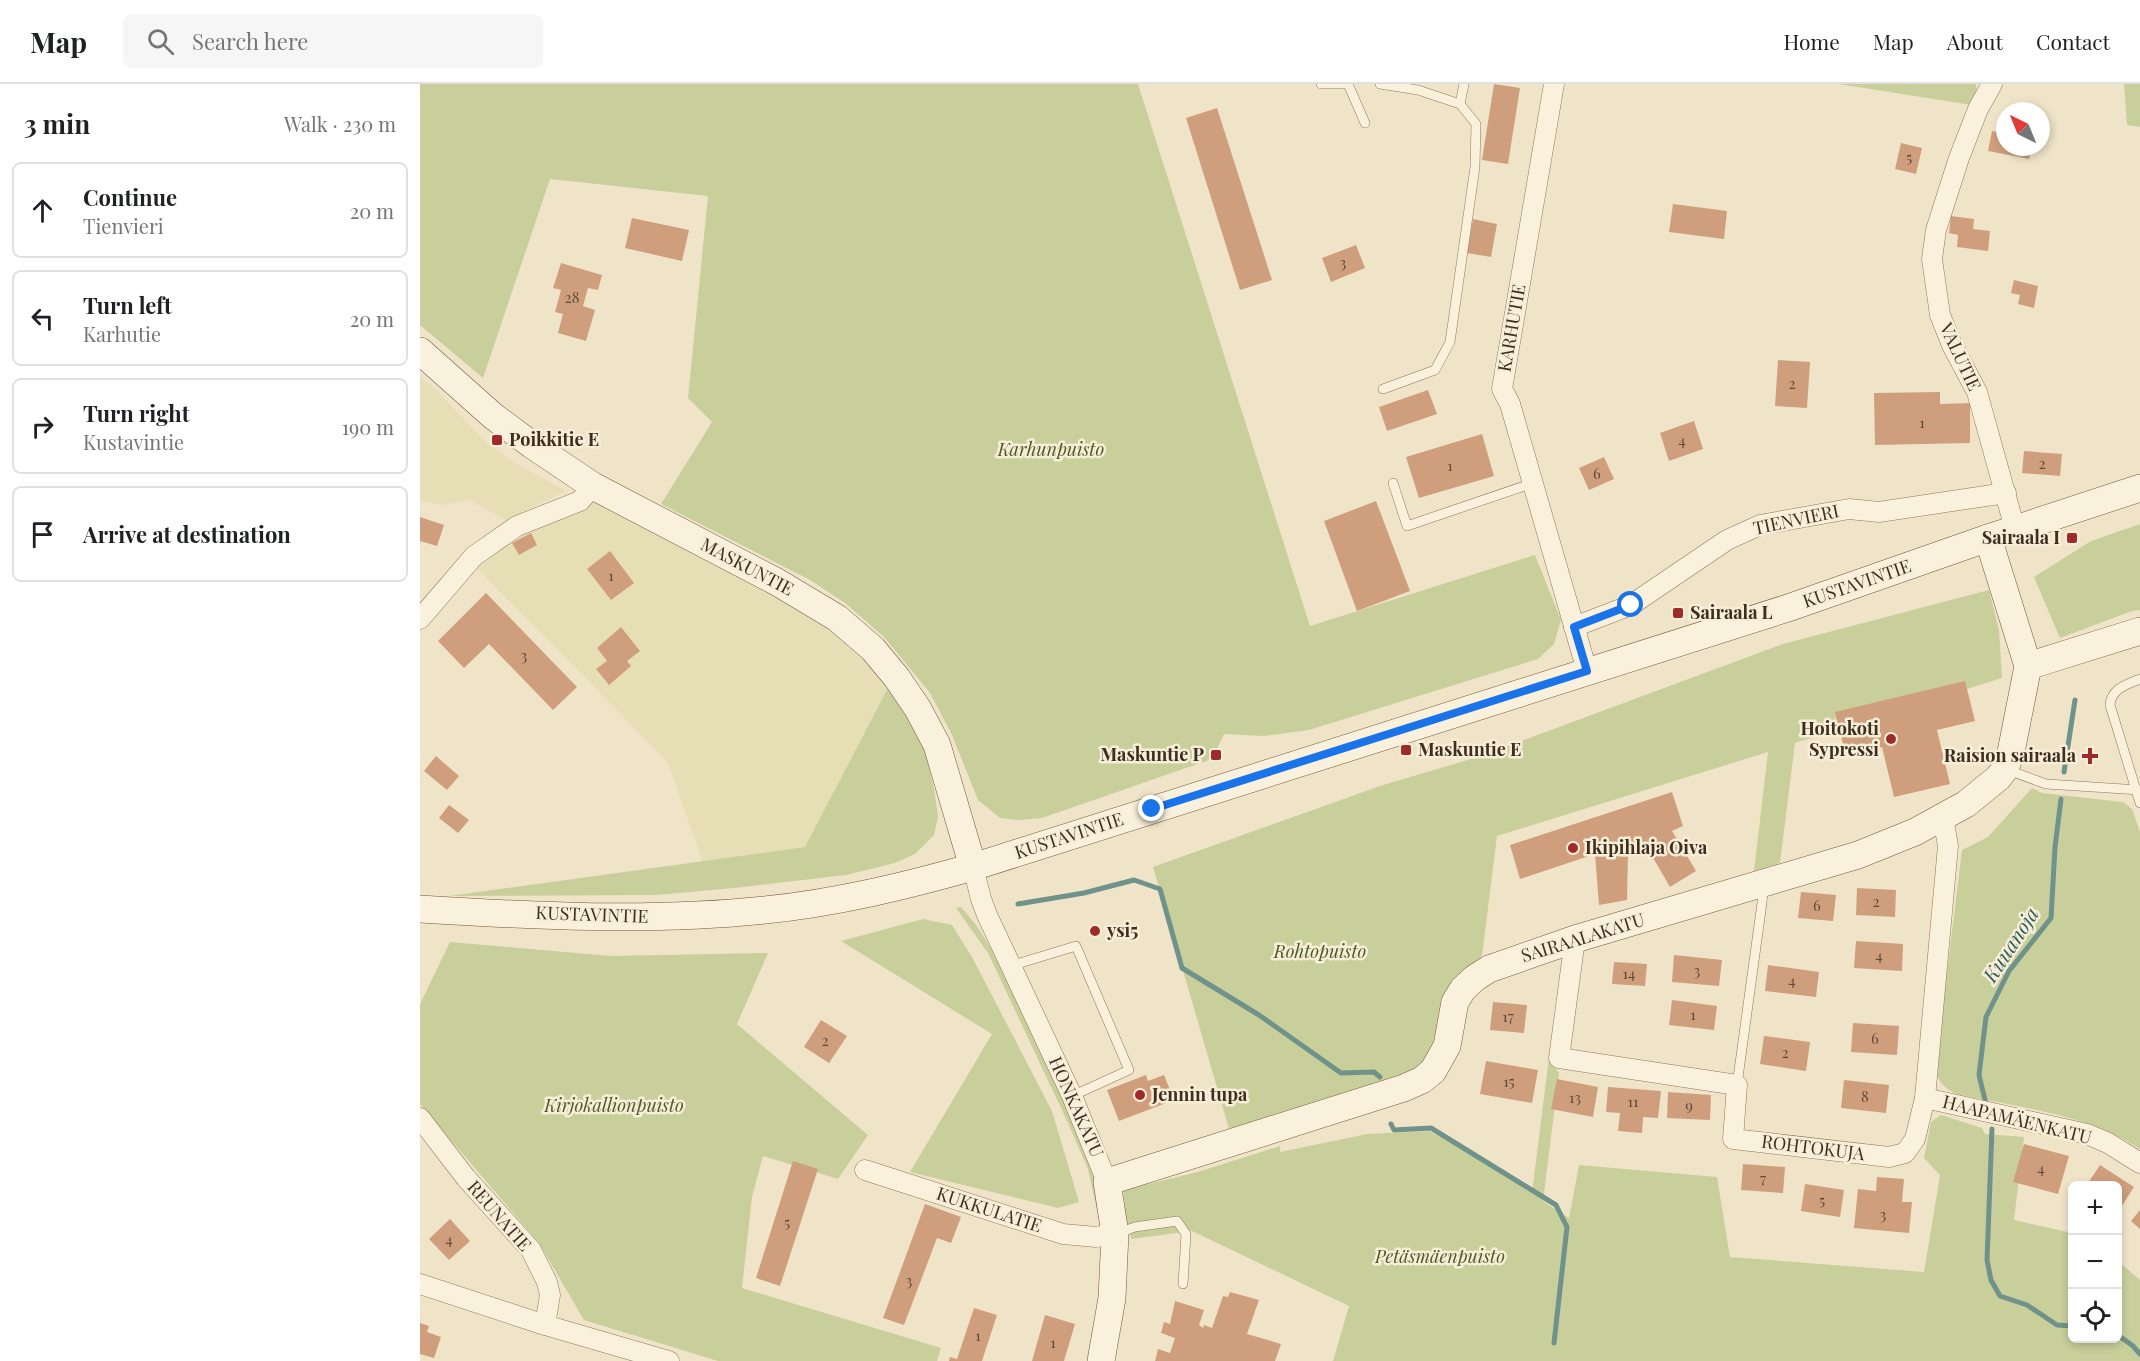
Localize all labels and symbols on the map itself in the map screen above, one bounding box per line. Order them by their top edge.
north arrow [1996,102,2050,156]
house number: 5 [1906,147,1912,167]
house number: 3 [1340,252,1347,272]
street label: KARHUTIE [1492,282,1531,374]
house number: 28 [565,287,580,307]
street label: VALUTIE [1934,318,1987,394]
house number: 2 [1788,373,1796,393]
house number: 1 [1919,412,1925,432]
place label: Poikkitie E [509,427,599,451]
house number: 4 [1678,430,1686,450]
marker: Poikkitie E [490,433,504,447]
park label: Karhunpuisto [997,437,1104,461]
house number: 2 [2038,453,2046,473]
house number: 1 [1447,455,1453,475]
house number: 6 [1593,463,1601,483]
street label: TIENVIERI [1751,498,1841,540]
place label: Sairaala I [1982,525,2060,549]
marker: Sairaala I [2065,531,2079,545]
street label: MASKUNTIE [697,532,798,601]
street label: KUSTAVINTIE [1799,553,1914,613]
house number: 1 [608,565,614,585]
route start [1617,591,1643,617]
place label: Sairaala L [1690,600,1773,624]
marker: Sairaala L [1671,606,1685,620]
house number: 3 [521,645,528,665]
place label: Hoitokoti Sypressi [1801,716,1879,761]
marker: Hoitokoti Sypressi [1884,732,1898,746]
place label: Maskuntie E [1418,737,1521,761]
place label: Maskuntie P [1100,742,1204,766]
marker: Maskuntie E [1399,743,1413,757]
place label: Raision sairaala [1944,743,2077,767]
marker: Raision sairaala [2081,747,2099,765]
marker: Maskuntie P [1209,748,1223,762]
route end [1138,795,1164,821]
street label: KUSTAVINTIE [1011,806,1126,864]
place label: Ikipihlaja Oiva [1585,835,1708,859]
marker: Ikipihlaja Oiva [1566,841,1580,855]
house number: 2 [1872,891,1880,911]
house number: 6 [1813,895,1821,915]
street label: KUSTAVINTIE [535,900,649,928]
water label: Kuuanoja [1975,902,2044,988]
street label: SAIRAALAKATU [1518,907,1647,967]
place label: ysi5 [1106,918,1138,942]
marker: ysi5 [1088,924,1102,938]
park label: Rohtopuisto [1273,939,1366,963]
house number: 4 [1875,945,1883,965]
house number: 3 [1694,960,1701,980]
house number: 14 [1623,963,1635,983]
house number: 4 [1788,970,1796,990]
house number: 1 [1690,1004,1696,1024]
house number: 17 [1502,1006,1514,1026]
house number: 6 [1871,1028,1879,1048]
house number: 2 [821,1030,829,1050]
house number: 2 [1781,1042,1789,1062]
street label: HONKAKATU [1044,1052,1110,1161]
house number: 15 [1503,1071,1515,1091]
place label: Jennin tupa [1151,1082,1248,1106]
house number: 8 [1861,1086,1869,1106]
house number: 13 [1569,1087,1581,1107]
marker: Jennin tupa [1133,1088,1147,1102]
street label: HAAPAMÄENKATU [1940,1089,2094,1149]
house number: 11 [1627,1091,1639,1111]
park label: Kirjokallionpuisto [543,1093,684,1117]
house number: 9 [1685,1095,1693,1115]
street label: ROHTOKUJA [1760,1129,1867,1165]
house number: 4 [2037,1158,2045,1178]
house number: 7 [1760,1168,1766,1188]
street label: REUNATIE [462,1175,537,1256]
street label: KUKKULATIE [934,1181,1045,1237]
house number: 5 [1819,1190,1825,1210]
house number: 3 [1880,1204,1887,1224]
house number: 5 [784,1212,790,1232]
house number: 4 [445,1229,453,1249]
park label: Petäsmäenpuisto [1374,1244,1505,1268]
house number: 3 [906,1270,913,1290]
house number: 1 [975,1325,981,1345]
house number: 1 [1050,1332,1056,1352]

